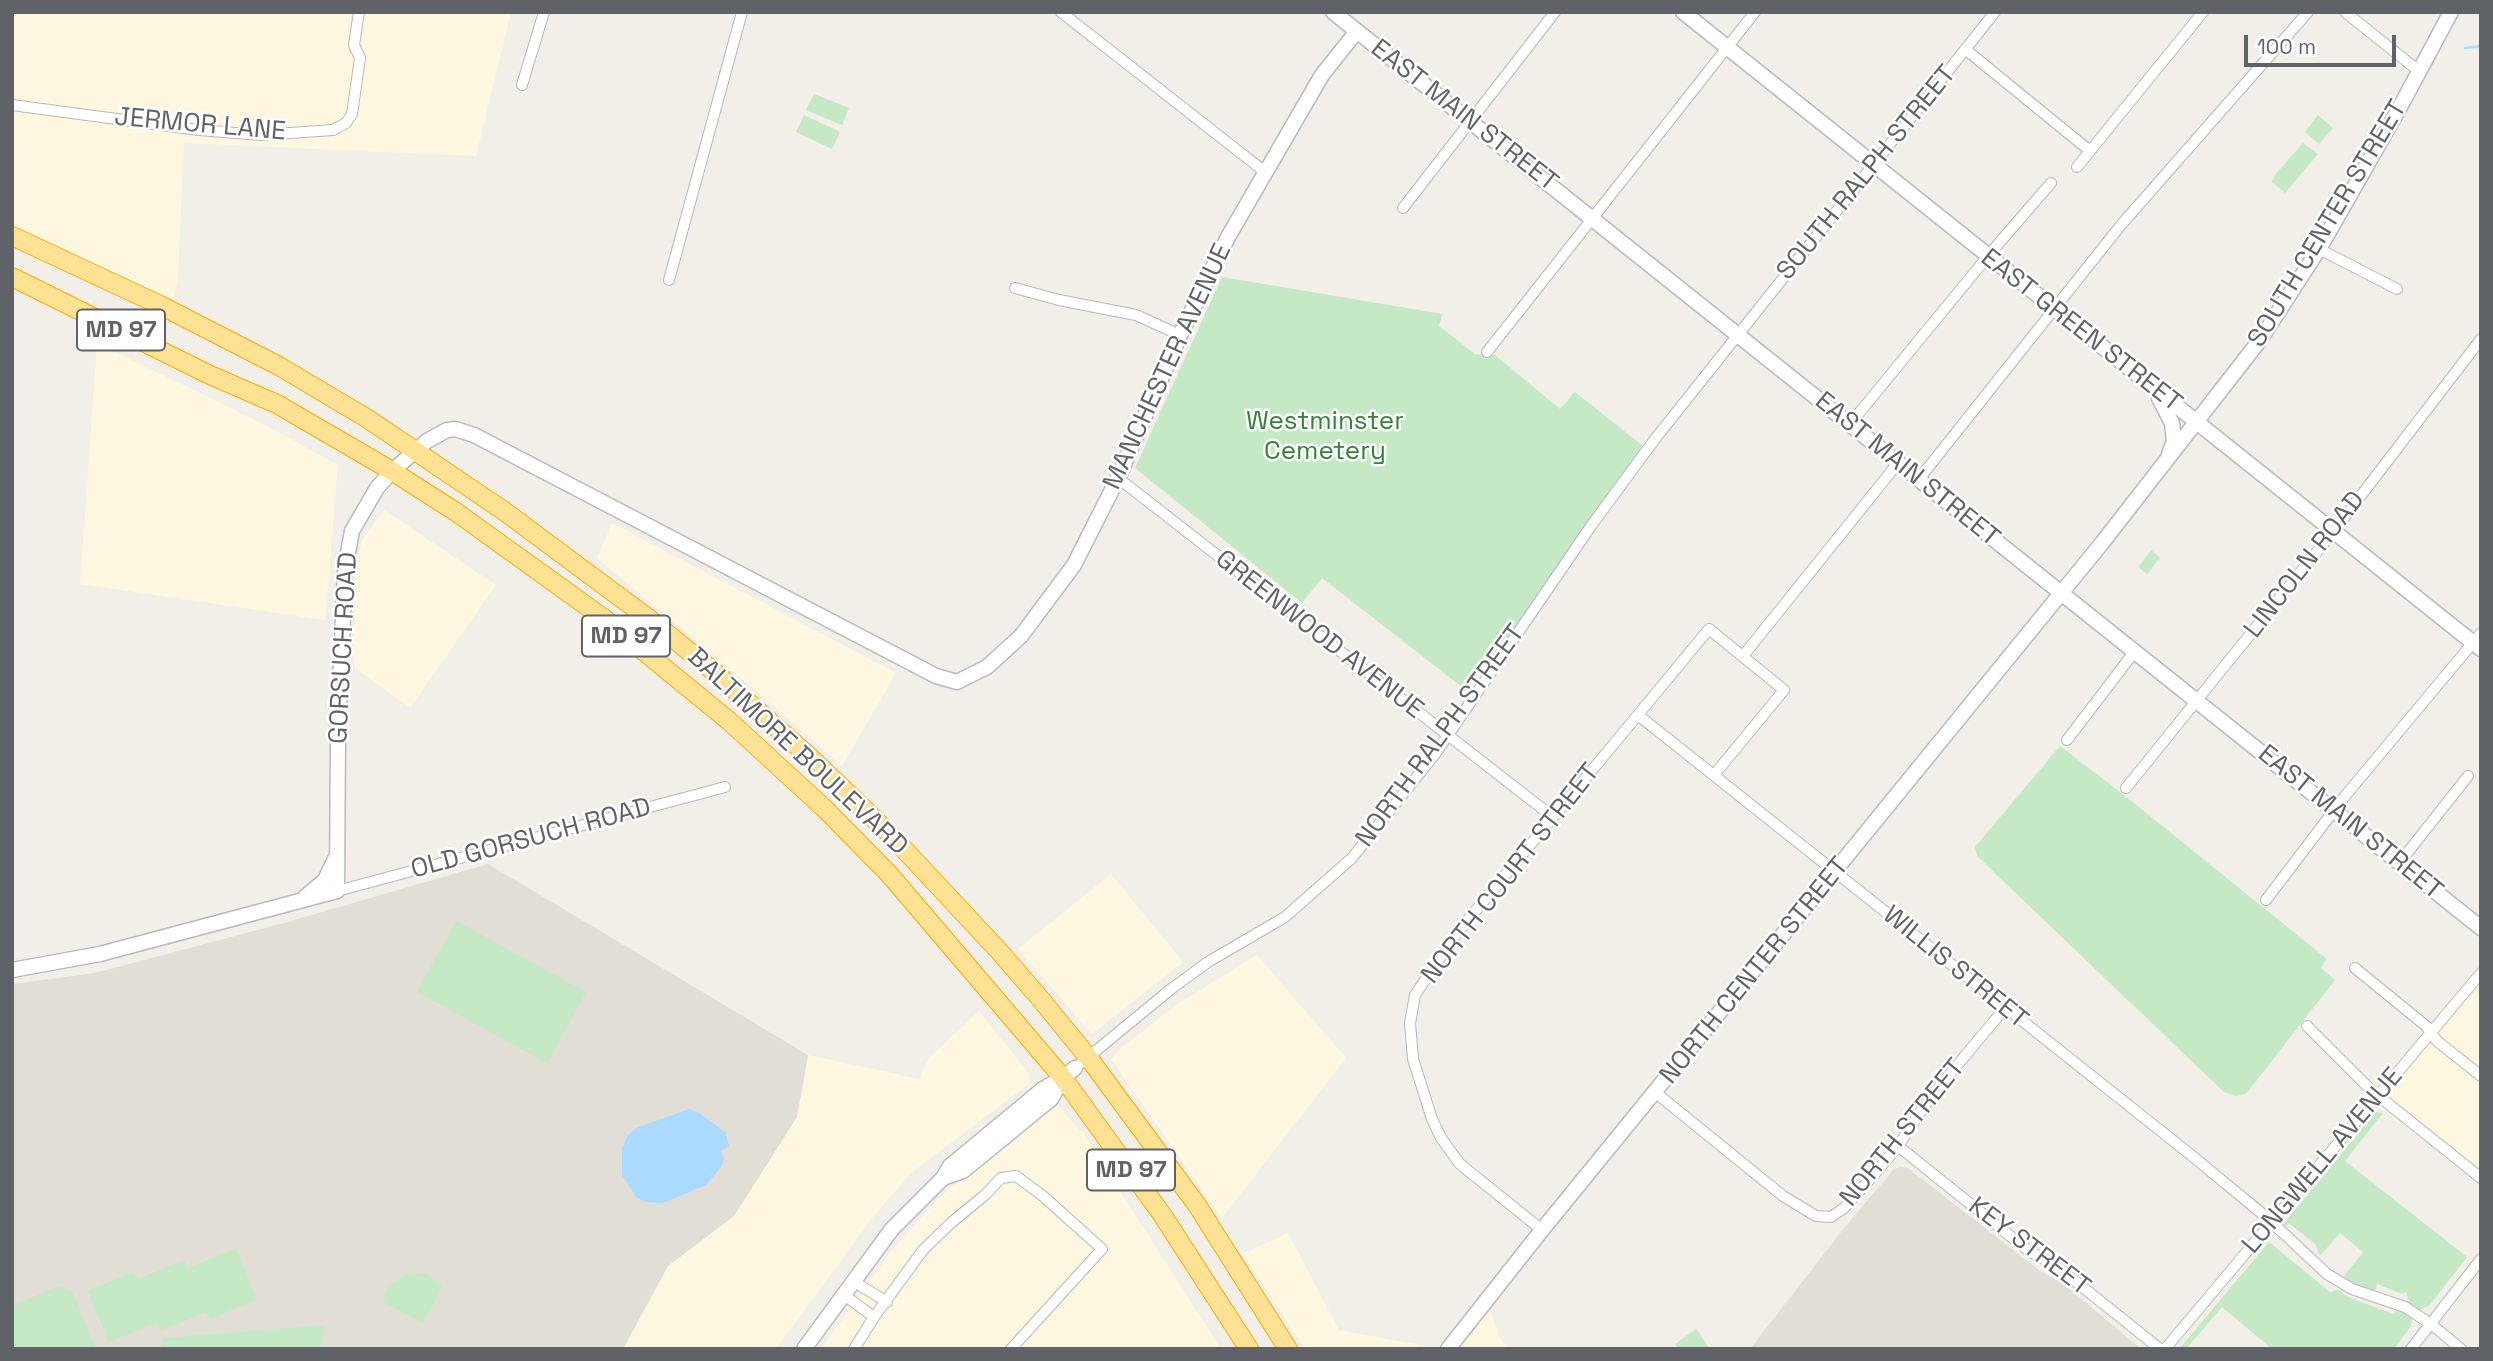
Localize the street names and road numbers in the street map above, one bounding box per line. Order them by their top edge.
street label: EAST MAIN STREET [1364,33,1564,199]
street label: SOUTH RALPH STREET [1771,59,1963,287]
street label: SOUTH CENTER STREET [2242,95,2414,353]
street label: JERMOR LANE [113,102,287,148]
street label: MANCHESTER AVENUE [1097,239,1239,495]
street label: EAST GREEN STREET [1974,243,2188,419]
road number: MD 97 [77,310,165,351]
street label: EAST MAIN STREET [1808,386,2006,554]
street label: LINCOLN ROAD [2238,486,2372,644]
street label: GREENWOOD AVENUE [1209,544,1429,726]
street label: GORSUCH ROAD [323,551,365,745]
road number: MD 97 [582,616,670,656]
street label: NORTH RALPH STREET [1350,619,1532,853]
street label: BALTIMORE BOULEVARD [680,642,914,862]
street label: EAST MAIN STREET [2251,739,2449,907]
street label: NORTH COURT STREET [1415,758,1607,990]
street label: OLD GORSUCH ROAD [408,792,654,886]
street label: NORTH CENTER STREET [1654,851,1856,1091]
street label: WILLIS STREET [1876,900,2034,1036]
street label: NORTH STREET [1834,1053,1972,1213]
street label: LONGWELL AVENUE [2236,1062,2410,1260]
road number: MD 97 [1087,1150,1175,1190]
street label: KEY STREET [1962,1191,2096,1303]

